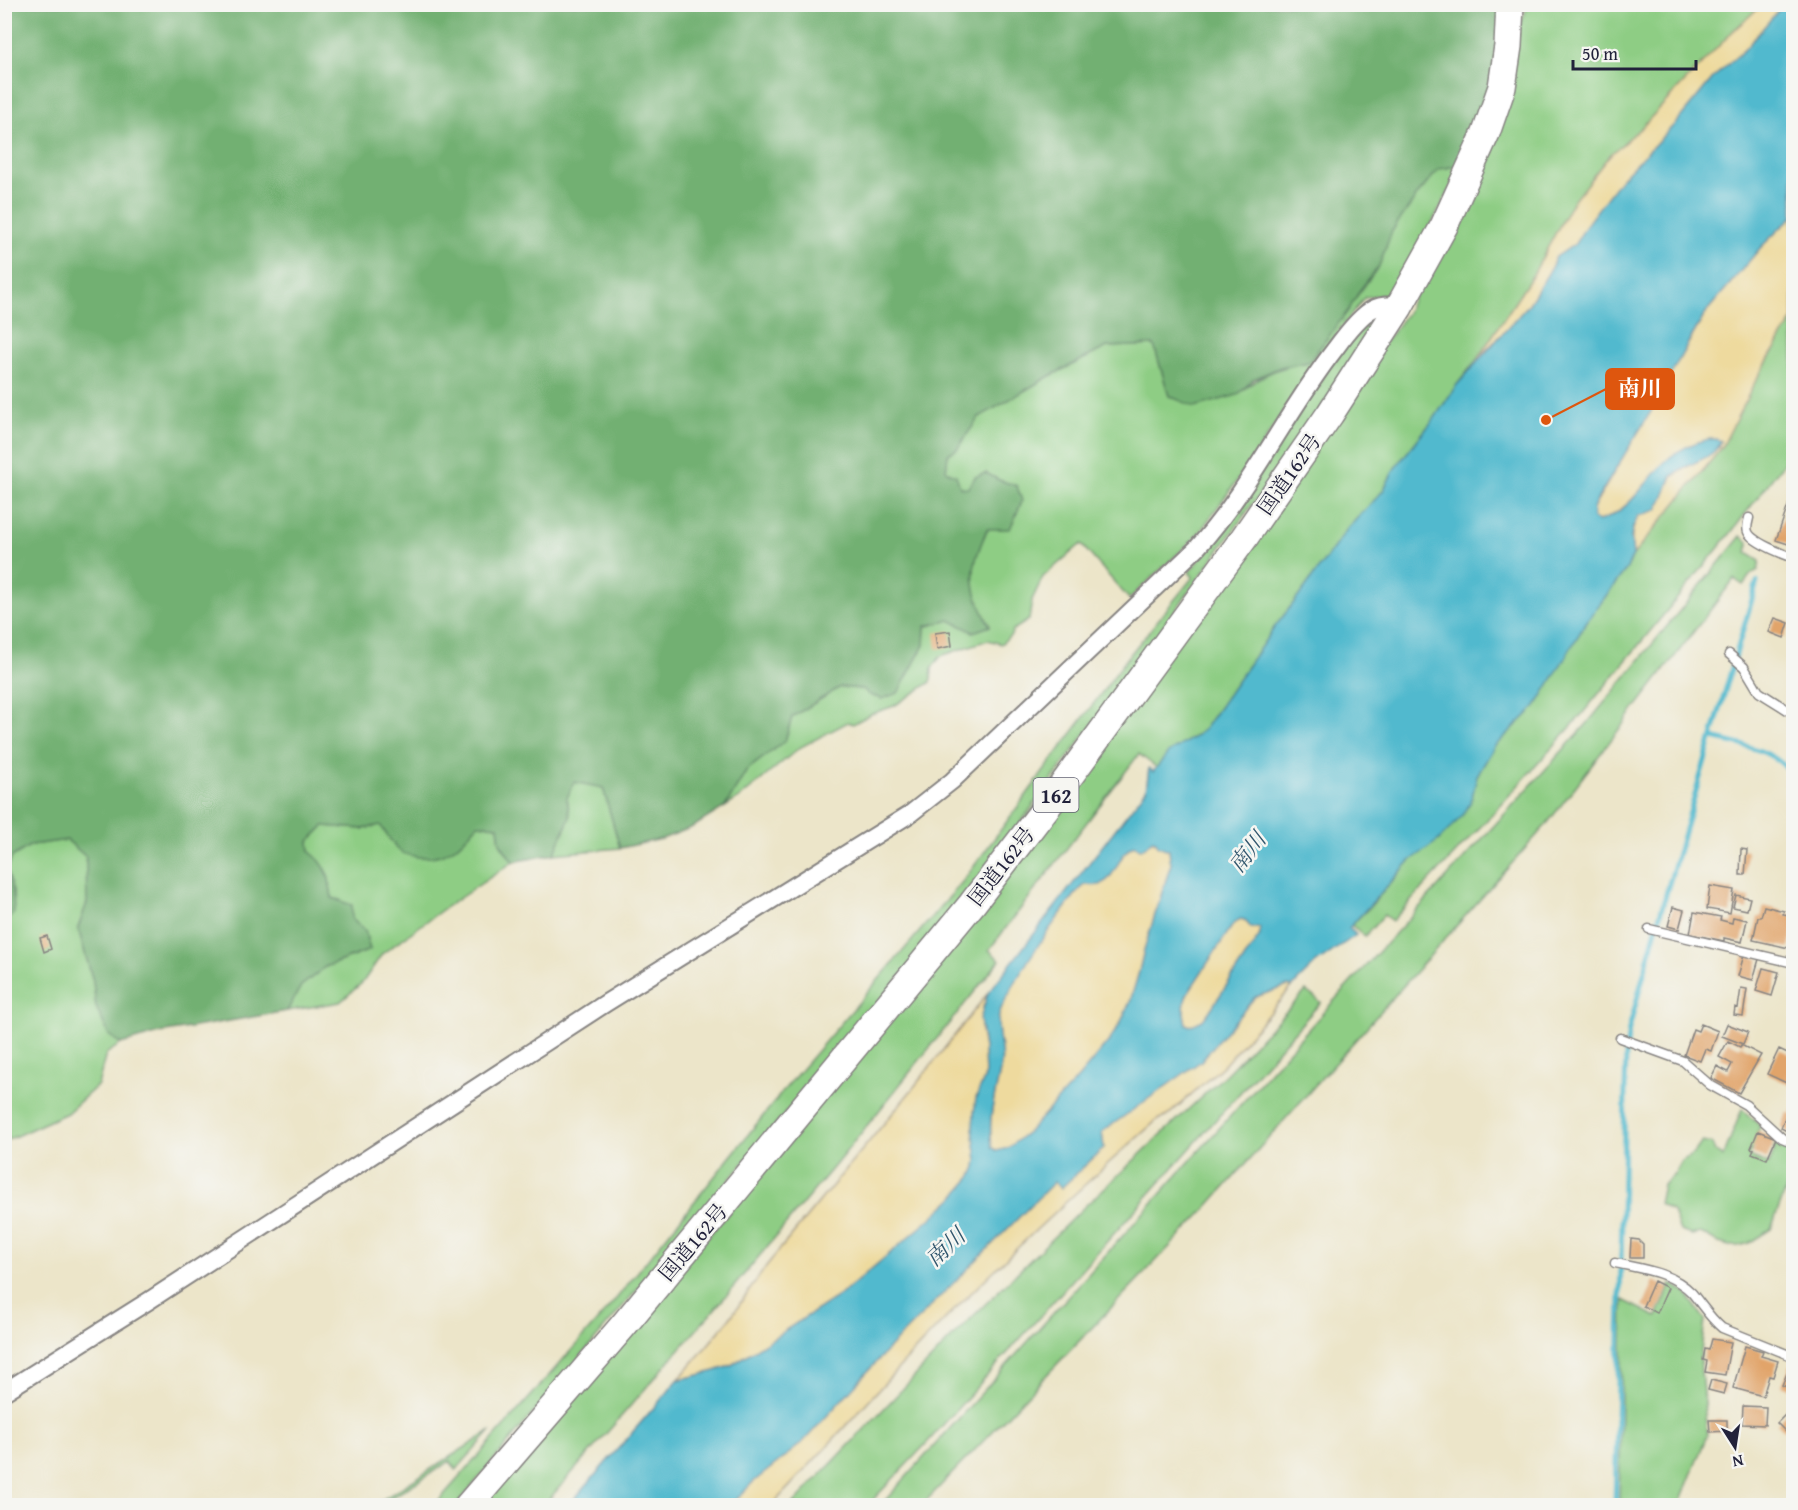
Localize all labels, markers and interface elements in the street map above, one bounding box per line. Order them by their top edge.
scale bar [1573,33,1696,71]
text: 50 m [1582,40,1618,67]
callout: 南川 [1606,369,1674,409]
text: 南川 [1618,372,1662,404]
street label: 国道162号 [1250,427,1328,521]
road number: 162 [1034,778,1078,812]
street label: 国道162号 [960,820,1042,912]
water label: 南川 [1221,823,1274,879]
street label: 国道162号 [651,1196,735,1288]
water label: 南川 [918,1219,973,1274]
north arrow [1705,1417,1765,1477]
text: N [1730,1449,1746,1475]

